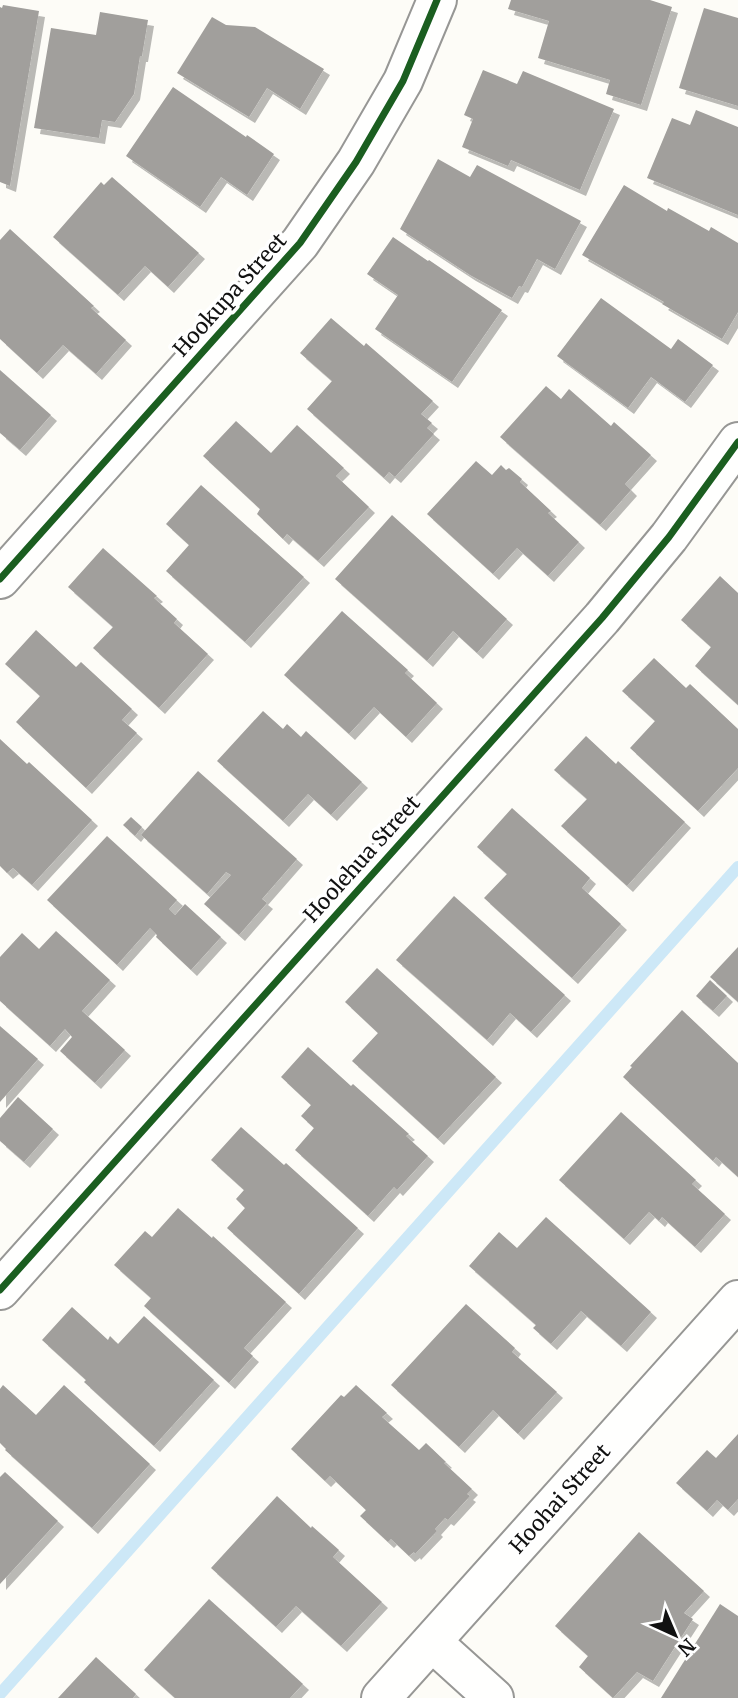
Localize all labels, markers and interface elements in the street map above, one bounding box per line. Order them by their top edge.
street label: Hookupa Street [167,227,292,362]
street label: Hoolehua Street [298,790,426,928]
street label: Hoohai Street [503,1438,616,1559]
north arrow [640,1600,710,1670]
text: N [673,1633,701,1661]

